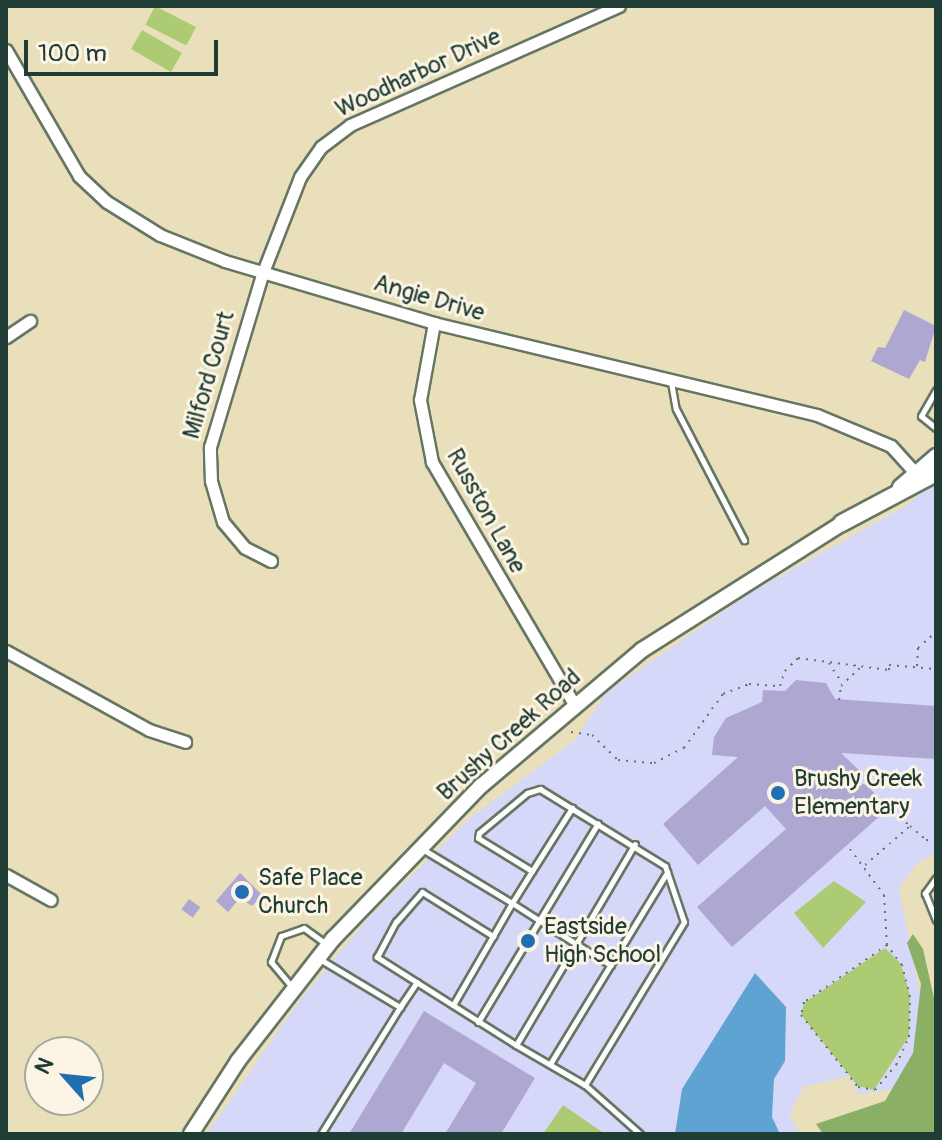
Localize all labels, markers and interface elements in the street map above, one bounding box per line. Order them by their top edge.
street label: Woodharbor Drive [331,22,505,124]
scale bar [28,24,222,74]
text: 100 m [38,39,107,68]
street label: Angie Drive [370,268,488,328]
street label: Milford Court [177,308,241,442]
street label: Russton Lane [440,444,532,578]
street label: Brushy Creek Road [431,663,587,807]
place label: Brushy Creek Elementary [794,765,922,821]
marker: Brushy Creek Elementary [769,784,787,802]
place label: Safe Place Church [258,864,363,920]
marker: Safe Place Church [233,883,251,901]
place label: Eastside High School [544,913,661,969]
marker: Eastside High School [519,932,537,950]
north arrow [24,1036,104,1116]
text: N [29,1053,60,1079]

